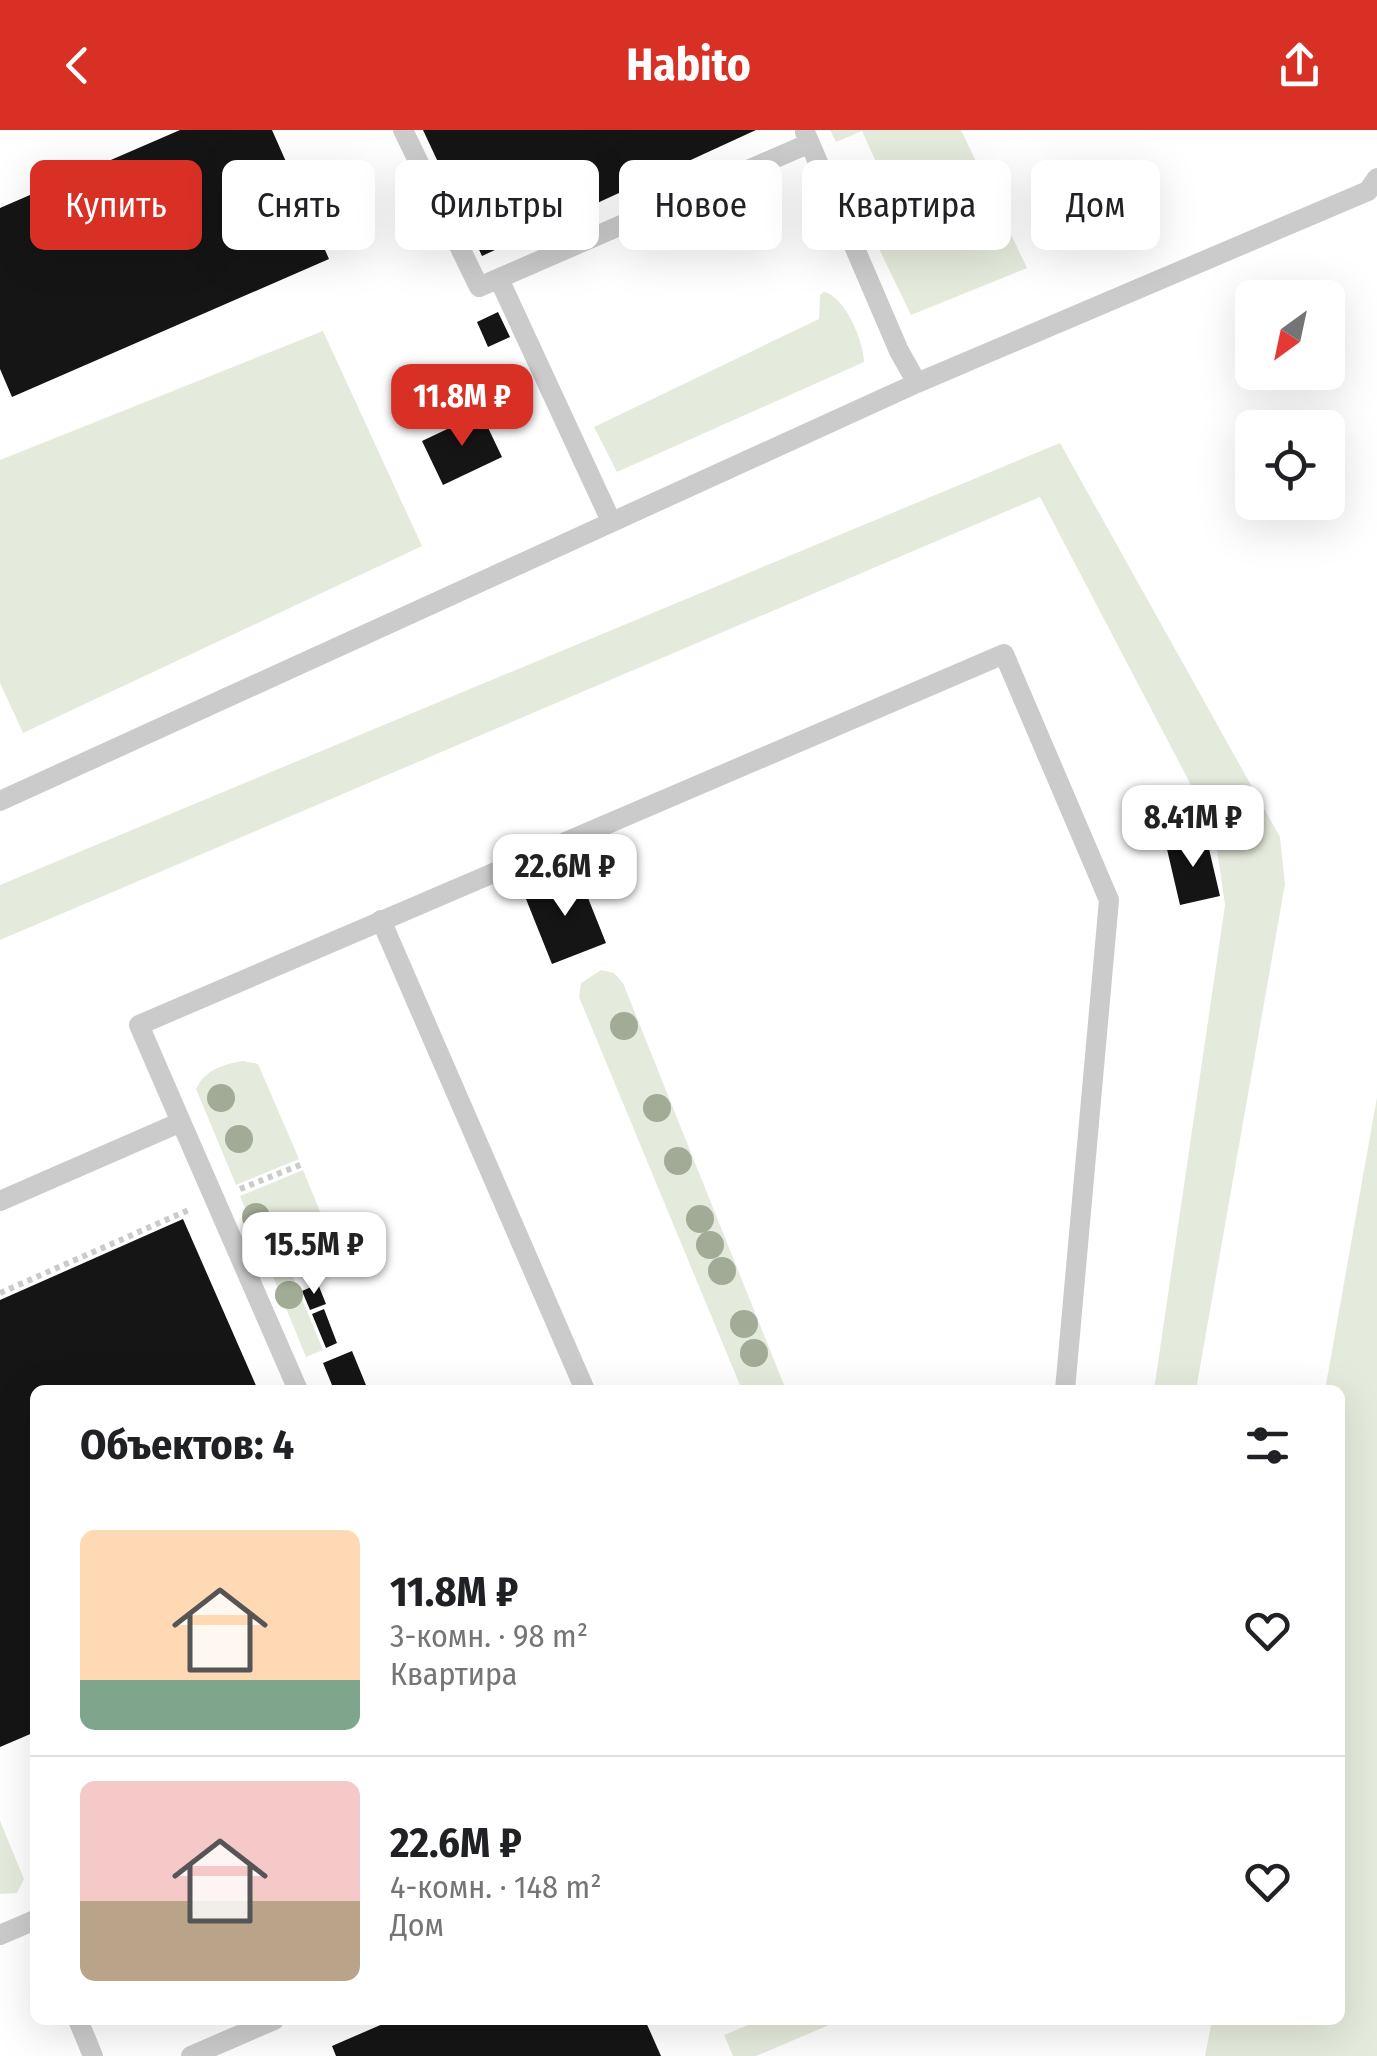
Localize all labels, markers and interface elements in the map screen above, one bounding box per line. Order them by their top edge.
icon: back [50,38,105,93]
text: Habito [626,38,751,92]
icon: share [1272,38,1327,93]
chip: Купить [30,160,202,250]
chip: Снять [222,160,375,250]
chip: Фильтры [395,160,599,250]
chip: Новое [619,160,782,250]
chip: Квартира [802,160,1011,250]
chip: Дом [1031,160,1160,250]
north arrow [1235,280,1345,390]
map controls [1235,280,1345,520]
pin: 11.8M ₽ [370,364,554,449]
text: 11.8M ₽ [413,377,511,415]
button: locate [1235,410,1345,520]
pin: 8.41M ₽ [1101,785,1285,870]
text: 8.41M ₽ [1144,798,1242,836]
pin: 22.6M ₽ [473,834,657,919]
text: 22.6M ₽ [515,847,615,885]
pin: 15.5M ₽ [222,1212,406,1297]
text: 15.5M ₽ [264,1225,364,1263]
icon: filters [1240,1418,1295,1473]
text: Объектов: 4 [80,1420,294,1470]
text: 11.8M ₽ [390,1567,518,1617]
icon: home [160,1570,280,1690]
icon: heart [1240,1603,1295,1658]
text: 3-комн. · 98 m² [390,1617,588,1655]
text: Квартира [390,1655,517,1693]
text: 22.6M ₽ [390,1818,522,1868]
icon: home [160,1821,280,1941]
icon: heart [1240,1854,1295,1909]
text: 4-комн. · 148 m² [390,1868,602,1906]
text: Дом [390,1906,444,1944]

